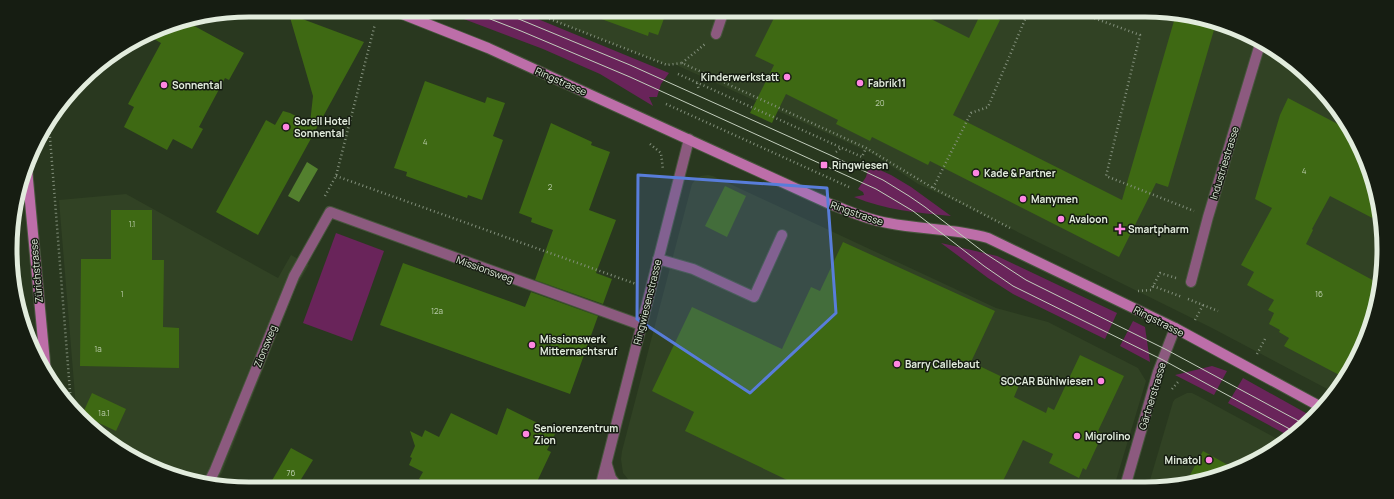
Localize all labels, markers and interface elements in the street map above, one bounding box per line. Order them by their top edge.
street label: Ringstrasse [533,63,589,99]
place label: Kinderwerkstatt [701,70,779,84]
marker: Kinderwerkstatt [782,72,792,82]
place label: Fabrik11 [868,76,906,90]
place label: Sonnental [172,78,222,92]
marker: Fabrik11 [855,78,865,88]
marker: Sonnental [159,80,169,90]
house number: 20 [875,97,885,108]
place label: Sorell Hotel Sonnental [294,114,351,140]
marker: Sorell Hotel Sonnental [281,122,291,132]
street label: Industriestrasse [1206,125,1242,201]
house number: 4 [423,136,428,147]
place label: Ringwiesen [832,158,888,172]
marker: Ringwiesen [819,160,829,170]
house number: 4 [1302,165,1307,176]
place label: Kade & Partner [984,166,1056,180]
marker: Kade & Partner [971,168,981,178]
house number: 2 [548,181,553,192]
place label: Manymen [1031,192,1078,206]
marker: Manymen [1018,194,1028,204]
street label: Ringstrasse [829,197,885,229]
place label: Avaloon [1069,212,1108,226]
marker: Avaloon [1056,214,1066,224]
house number: 1.1 [129,218,136,229]
place label: Smartpharm [1128,222,1189,236]
marker: Smartpharm [1115,224,1125,234]
street label: Zürichstrasse [26,238,46,304]
street label: Missionsweg [455,252,516,286]
street label: Ringwiesenstrasse [630,258,664,346]
house number: 1 [120,288,124,299]
house number: 16 [1315,288,1323,299]
street label: Ringstrasse [1131,302,1187,340]
house number: 12a [431,305,443,316]
street label: Zionsweg [250,323,280,369]
place label: Missionswerk Mitternachtsruf [540,332,617,358]
marker: Missionswerk Mitternachtsruf [527,340,537,350]
house number: 1a [94,343,102,354]
place label: Barry Callebaut [905,357,980,371]
marker: Barry Callebaut [892,359,902,369]
street label: Gärtnerstrasse [1135,360,1169,431]
place label: SOCAR Bühlwiesen [1000,374,1093,388]
marker: SOCAR Bühlwiesen [1096,376,1106,386]
house number: 1a.1 [98,407,110,418]
place label: Seniorenzentrum Zion [534,421,618,447]
marker: Seniorenzentrum Zion [521,429,531,439]
place label: Migrolino [1085,429,1131,443]
marker: Migrolino [1072,431,1082,441]
place label: Minatol [1165,453,1201,467]
marker: Minatol [1204,455,1214,465]
house number: 76 [287,467,296,478]

